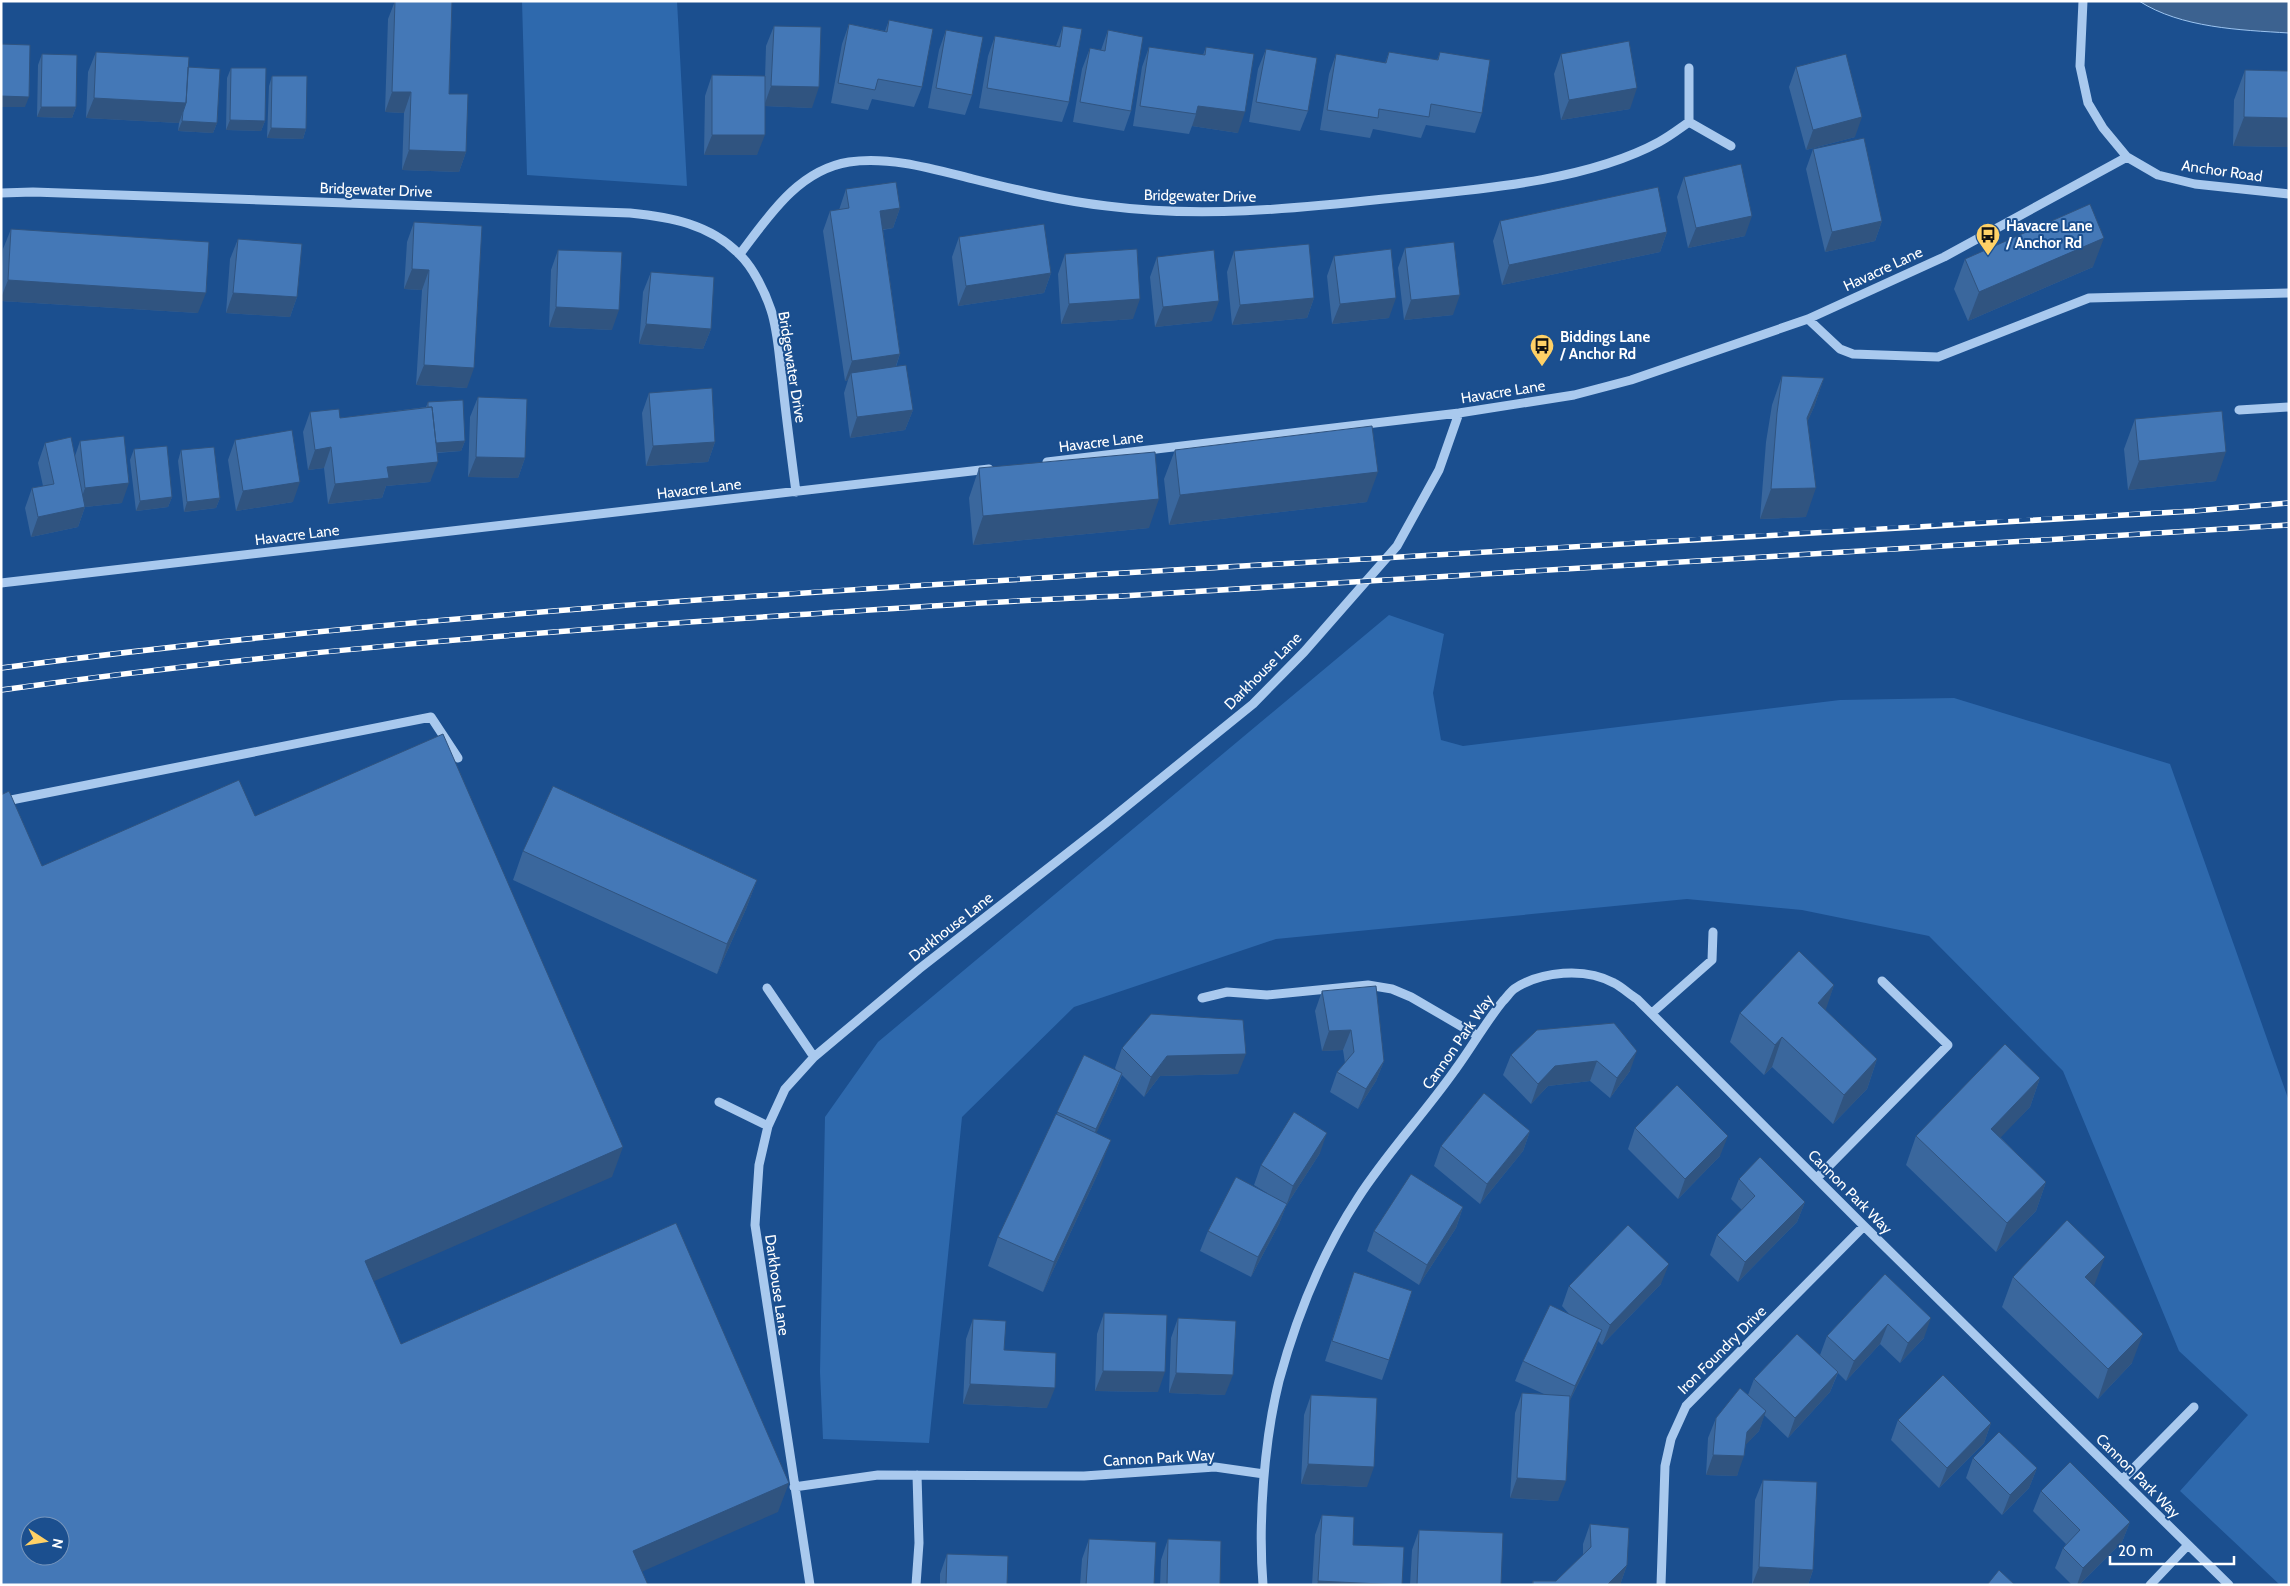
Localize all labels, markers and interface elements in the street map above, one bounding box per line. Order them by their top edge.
street label: Anchor Road [2180,156,2264,186]
street label: Bridgewater Drive [319,179,433,201]
street label: Bridgewater Drive [1144,186,1257,206]
place label: Havacre Lane / Anchor Rd [2005,217,2093,252]
bus stop icon: Havacre Lane / Anchor Rd [1975,222,2001,256]
street label: Havacre Lane [1841,243,1926,295]
street label: Bridgewater Drive [774,310,810,424]
place label: Biddings Lane / Anchor Rd [1559,328,1650,363]
bus stop icon: Biddings Lane / Anchor Rd [1529,333,1555,367]
street label: Havacre Lane [1460,376,1547,408]
street label: Havacre Lane [1058,428,1145,456]
street label: Havacre Lane [656,475,743,503]
street label: Havacre Lane [254,521,341,549]
street label: Darkhouse Lane [1221,628,1306,713]
street label: Darkhouse Lane [905,888,997,965]
street label: Cannon Park Way [1419,991,1498,1093]
street label: Cannon Park Way [1804,1146,1896,1238]
street label: Darkhouse Lane [761,1233,793,1337]
street label: Iron Foundry Drive [1674,1302,1770,1398]
street label: Cannon Park Way [2092,1430,2184,1522]
street label: Cannon Park Way [1103,1446,1216,1470]
north arrow [20,1516,70,1566]
scale bar [2110,1534,2234,1566]
text: N [48,1537,68,1550]
text: 20 m [2118,1542,2153,1560]

